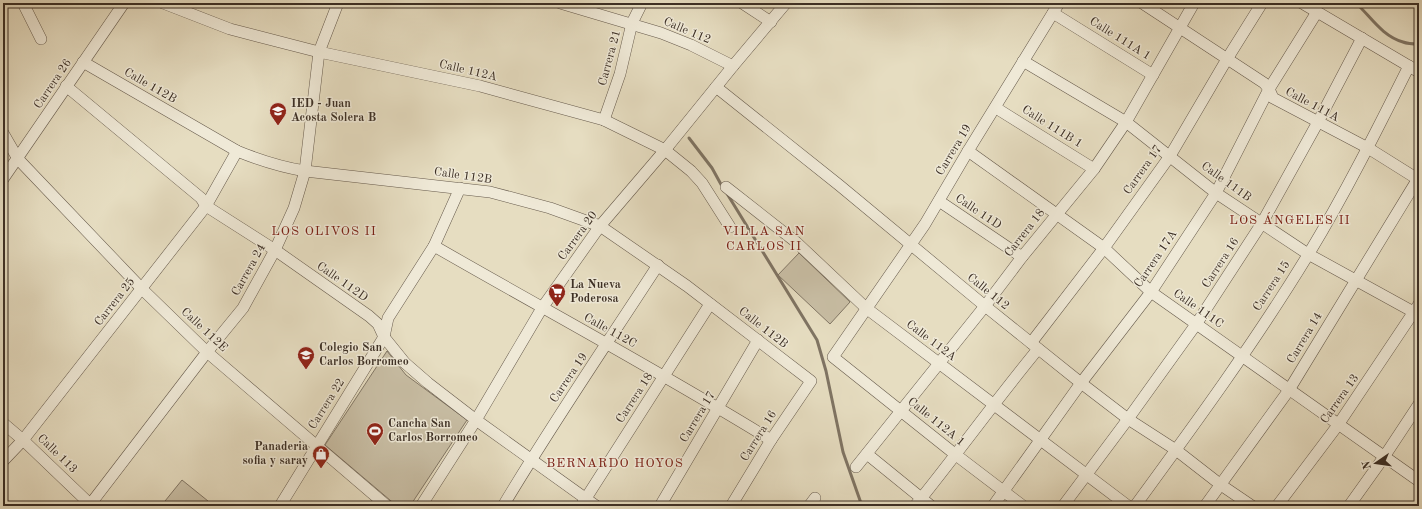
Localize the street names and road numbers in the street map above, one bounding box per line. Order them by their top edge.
street label: Calle 111A 1 [1087,15,1153,63]
street label: Calle 112 [662,16,712,46]
street label: Carrera 21 [597,29,623,87]
street label: Carrera 26 [32,57,74,111]
street label: Calle 112A [438,58,498,84]
street label: Calle 112B [122,66,178,106]
street label: Calle 111A [1283,86,1341,124]
street label: Calle 111B 1 [1020,104,1084,150]
street label: Carrera 19 [934,122,974,178]
street label: Carrera 17 [1122,143,1164,197]
street label: Calle 111B [1199,160,1253,204]
street label: Calle 112B [433,166,493,186]
street label: Calle 11D [953,192,1003,232]
street label: Carrera 18 [1003,207,1047,259]
street label: Carrera 20 [556,209,600,263]
street label: Carrera 17A [1132,228,1180,290]
street label: Carrera 16 [1200,236,1242,290]
street label: Carrera 24 [230,242,268,298]
street label: Carrera 15 [1250,258,1293,313]
street label: Calle 112D [314,260,370,304]
street label: Calle 112 [965,272,1011,312]
street label: Carrera 25 [92,275,137,328]
street label: Calle 111C [1171,287,1225,331]
street label: Calle 112B [736,305,790,351]
street label: Calle 112E [179,306,229,354]
street label: Carrera 14 [1285,310,1325,366]
street label: Calle 112C [582,312,638,350]
street label: Calle 112A [904,318,958,364]
street label: Carrera 19 [548,351,590,405]
street label: Carrera 18 [614,371,656,425]
street label: Carrera 13 [1319,372,1361,426]
street label: Carrera 22 [307,376,347,432]
street label: Carrera 17 [678,389,718,445]
street label: Calle 112A 1 [905,395,967,449]
street label: Carrera 16 [739,408,779,464]
street label: Calle 113 [35,432,79,476]

